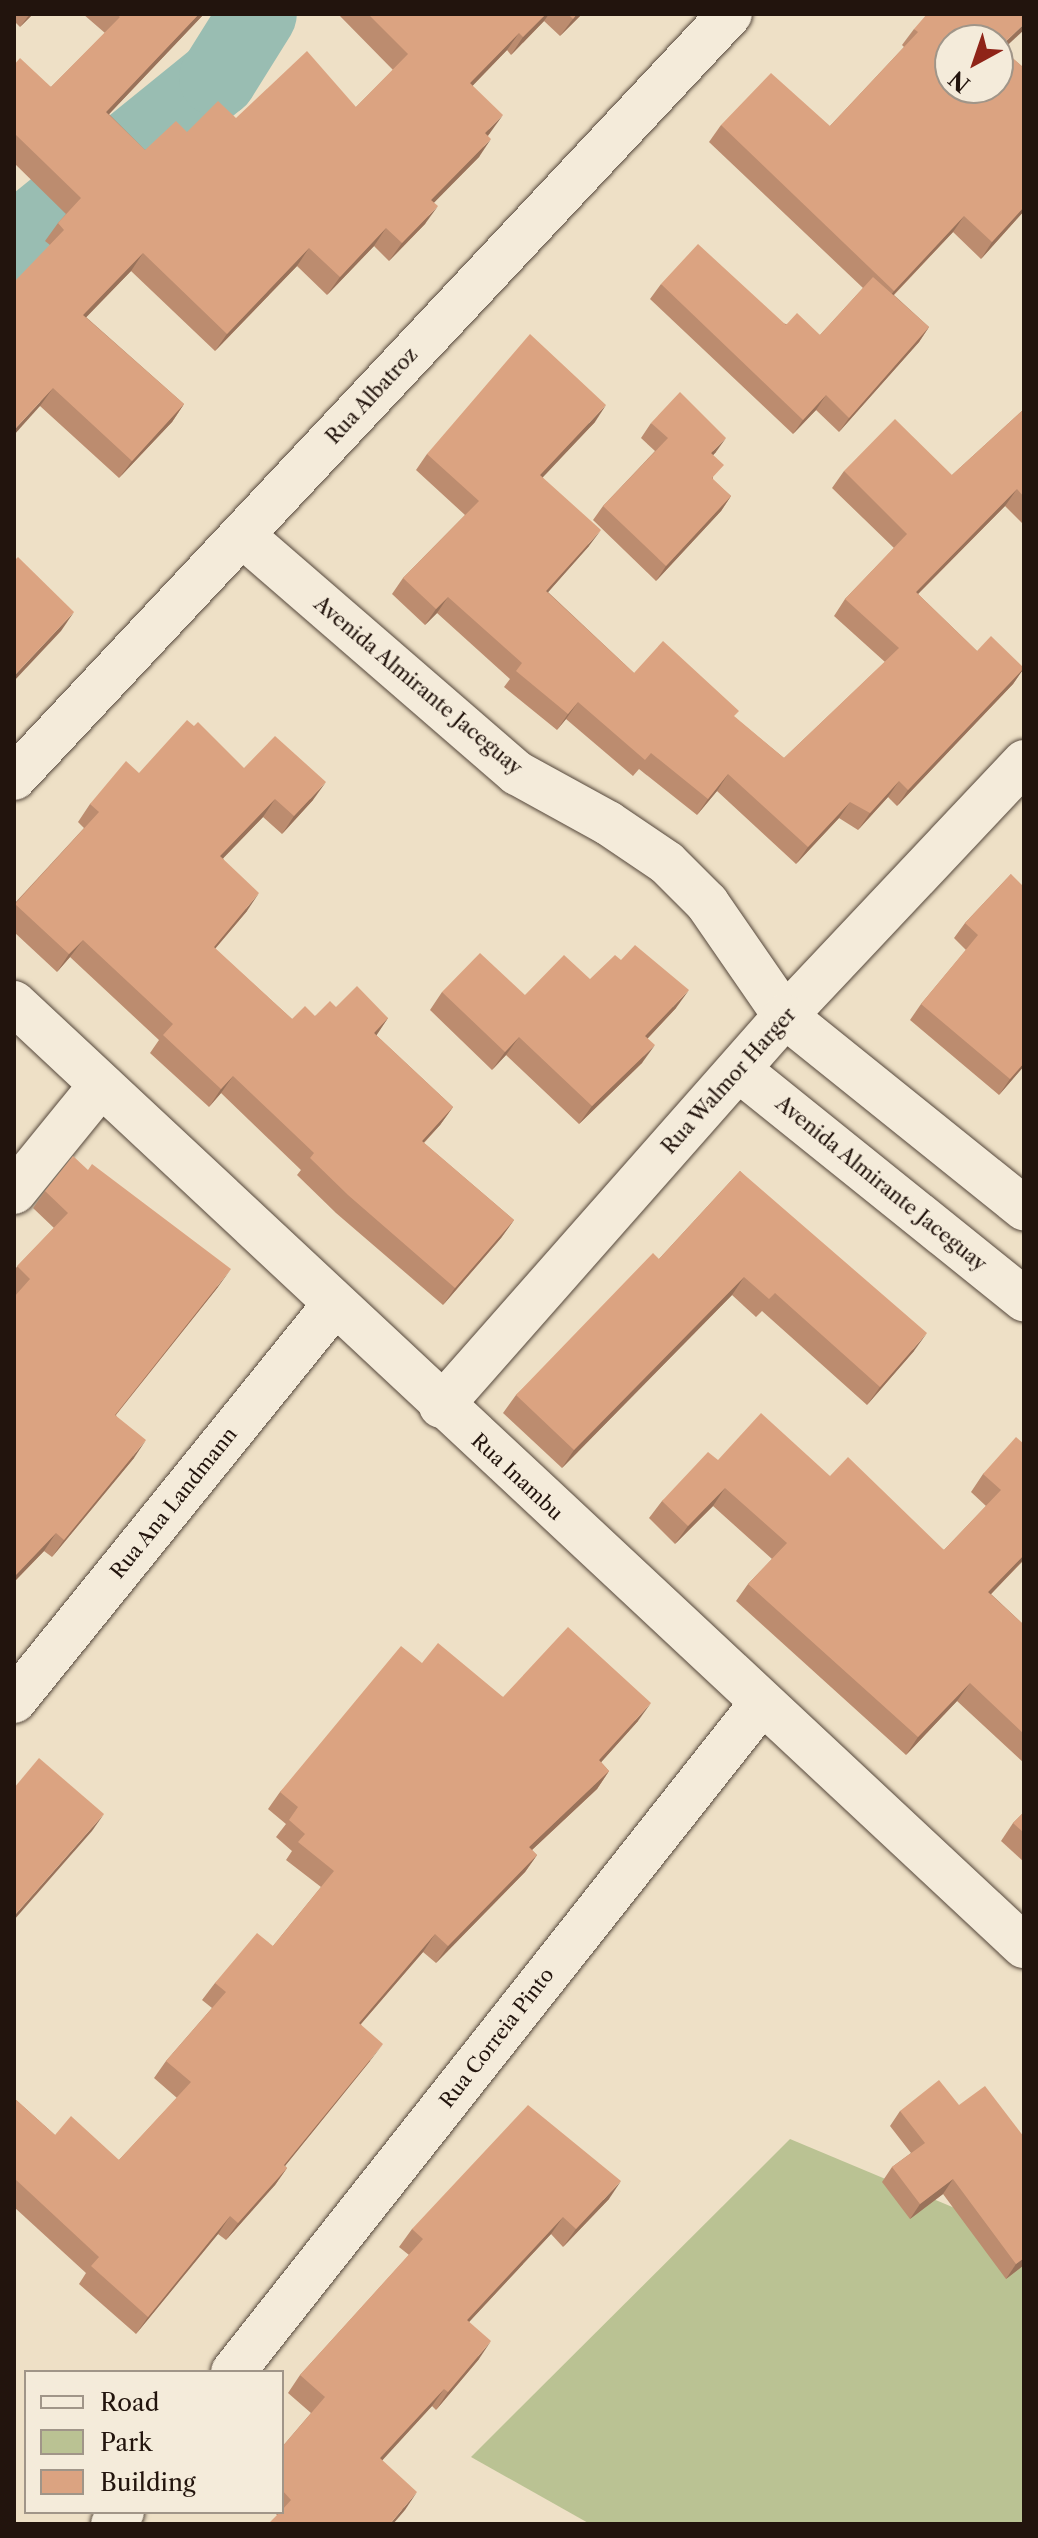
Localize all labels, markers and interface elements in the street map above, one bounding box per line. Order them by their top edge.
north arrow [934,24,1014,104]
text: N [944,65,976,98]
street label: Rua Albatroz [321,342,423,450]
street label: Avenida Almirante Jaceguay [309,592,527,780]
street label: Rua Walmor Harger [657,1002,801,1160]
street label: Avenida Almirante Jaceguay [770,1091,992,1277]
street label: Rua Ana Landmann [105,1422,243,1584]
street label: Rua Inambu [466,1429,568,1525]
street label: Rua Correia Pinto [435,1963,559,2113]
legend [24,2370,284,2514]
text: Road [100,2388,159,2417]
text: Park [100,2428,152,2457]
text: Building [100,2468,196,2497]

